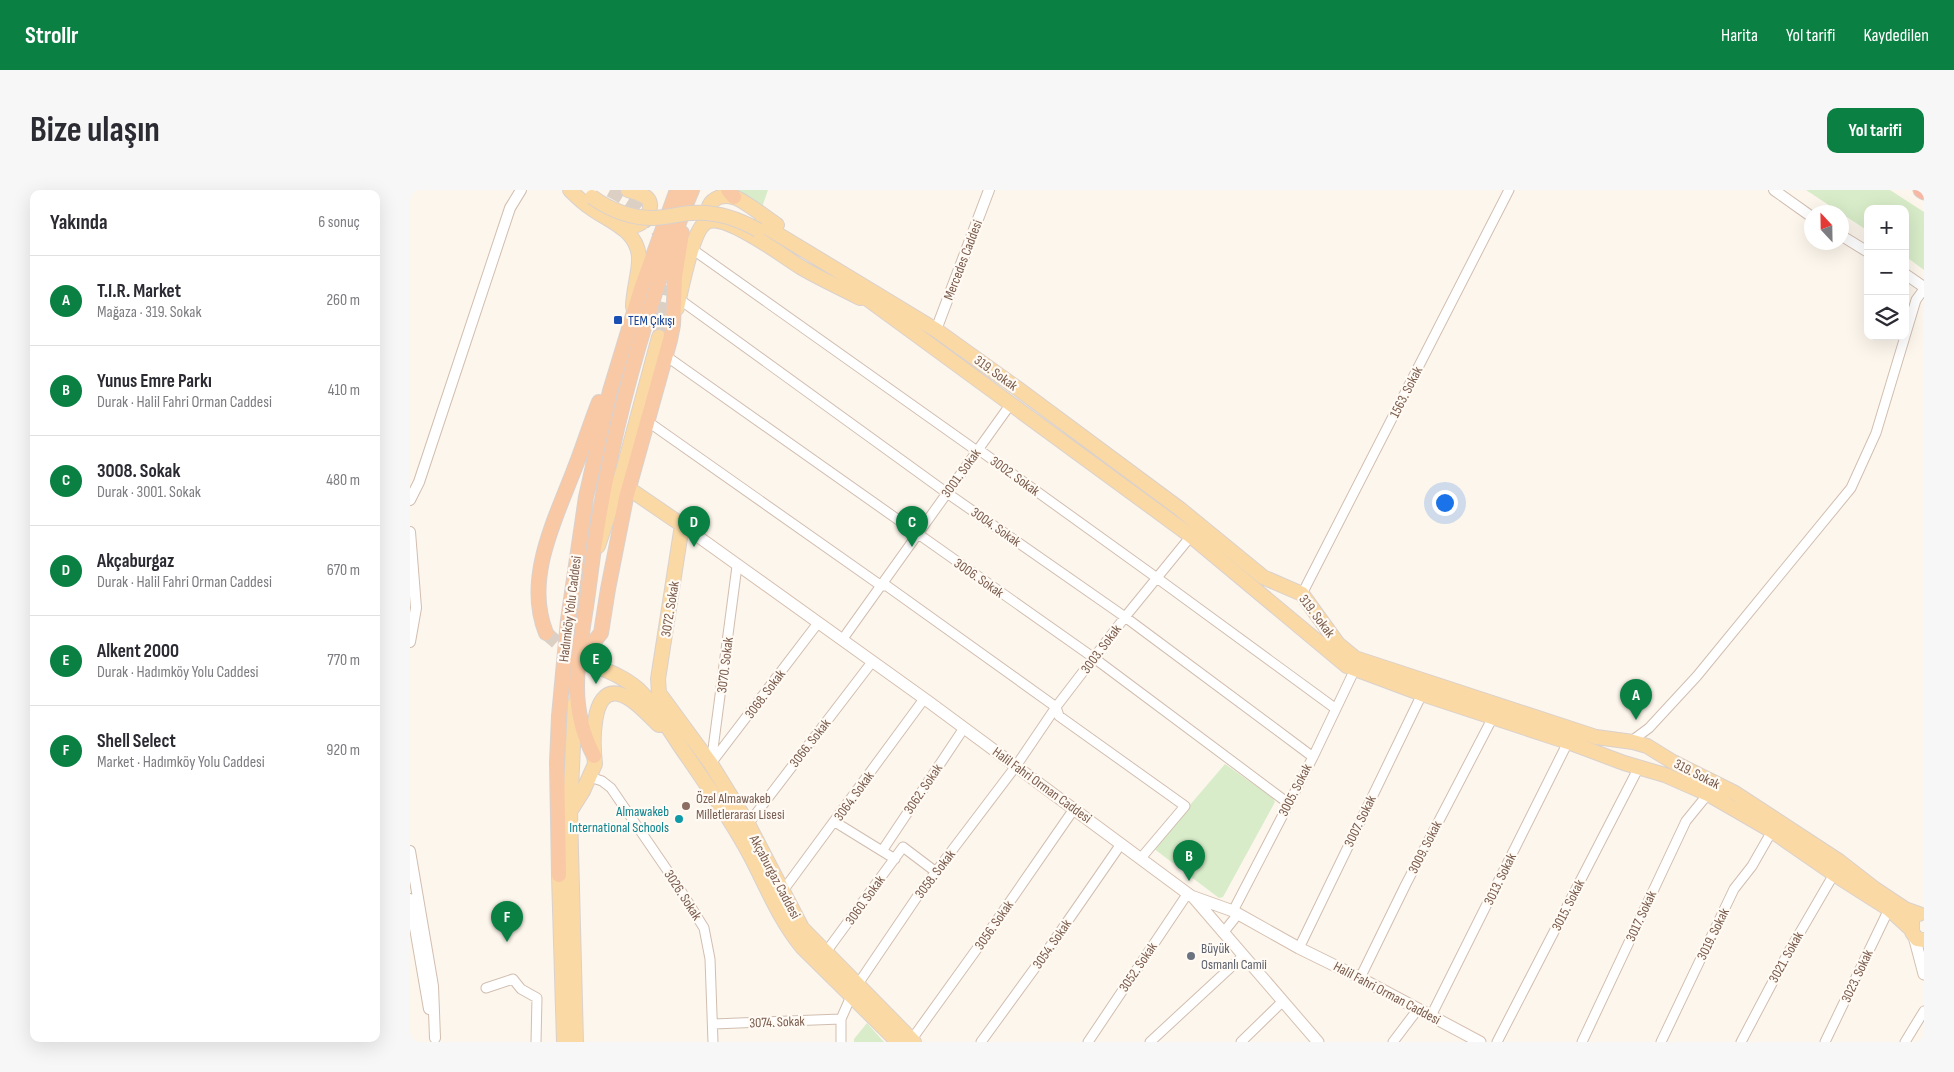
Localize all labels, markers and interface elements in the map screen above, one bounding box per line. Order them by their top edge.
text: Strollr [25,21,79,50]
text: Harita [1721,25,1758,46]
text: Yol tarifi [1786,25,1835,46]
text: Kaydedilen [1863,25,1929,46]
button: Yol tarifi [1827,108,1924,153]
text: Bize ulaşın [30,109,160,152]
north arrow [1804,205,1849,250]
map controls [1864,205,1909,340]
button: + [1864,205,1909,250]
text: Yakında [50,210,107,235]
text: 6 sonuç [318,213,360,232]
street label: Mercedes Caddesi [940,218,986,302]
button: − [1864,250,1909,295]
text: T.I.R. Market [97,280,181,303]
text: A [62,291,70,310]
text: 260 m [326,291,360,310]
button: layers [1864,295,1909,340]
text: Mağaza · 319. Sokak [97,303,202,322]
place label: TEM Çıkışı [628,312,675,329]
marker: TEM Çıkışı [612,314,624,326]
street label: 319. Sokak [971,352,1021,395]
street label: 1563. Sokak [1386,363,1426,420]
text: Yunus Emre Parkı [97,370,212,393]
text: B [62,381,70,400]
text: 410 m [328,381,360,400]
text: Durak · Halil Fahri Orman Caddesi [97,393,272,412]
street label: 3001. Sokak [938,445,985,501]
street label: 3002. Sokak [987,452,1044,500]
text: 3008. Sokak [97,460,180,483]
text: C [62,471,70,490]
text: 480 m [326,471,360,490]
text: Durak · 3001. Sokak [97,483,201,502]
your location [1432,490,1458,516]
street label: 3004. Sokak [968,504,1025,551]
pin: D [678,506,710,547]
pin: C [896,506,928,547]
text: Akçaburgaz [97,550,174,573]
street label: Hadımköy Yolu Caddesi [555,555,585,663]
street label: 3006. Sokak [951,555,1008,602]
text: D [62,561,70,580]
text: 670 m [327,561,360,580]
text: Durak · Halil Fahri Orman Caddesi [97,573,272,592]
street label: 3072. Sokak [657,579,683,638]
street label: 319. Sokak [1295,591,1339,641]
street label: 3003. Sokak [1077,621,1125,677]
street label: 3070. Sokak [713,635,737,694]
text: Alkent 2000 [97,640,179,663]
pin: E [580,643,612,684]
text: E [63,651,69,670]
text: 770 m [327,651,360,670]
text: Durak · Hadımköy Yolu Caddesi [97,663,259,682]
street label: 3068. Sokak [741,666,789,722]
pin: A [1620,679,1652,720]
street label: 3066. Sokak [786,715,835,771]
text: Shell Select [97,730,176,753]
text: F [63,741,69,760]
text: 920 m [326,741,360,760]
street label: Halil Fahri Orman Caddesi [989,743,1095,827]
text: Market · Hadımköy Yolu Caddesi [97,753,265,772]
street label: 319. Sokak [1671,755,1723,793]
street label: 3062. Sokak [900,760,946,817]
street label: 3005. Sokak [1275,760,1316,819]
street label: 3064. Sokak [830,767,878,824]
place label: Özel Almawakeb Milletlerarası Lisesi [696,790,785,823]
street label: 3007. Sokak [1340,792,1380,850]
marker: Özel Almawakeb Milletlerarası Lisesi [680,800,692,812]
place label: Almawakeb International Schools [569,803,669,836]
marker: Almawakeb International Schools [673,813,685,825]
street label: 3009. Sokak [1404,817,1446,876]
street label: Akçaburgaz Caddesi [745,831,804,922]
pin: B [1173,840,1205,881]
street label: 3058. Sokak [911,846,959,902]
street label: 3013. Sokak [1480,850,1520,908]
street label: 3026. Sokak [660,867,706,924]
street label: 3060. Sokak [841,871,889,928]
street label: 3015. Sokak [1548,876,1588,934]
street label: 3017. Sokak [1622,887,1660,944]
street label: 3056. Sokak [971,897,1017,953]
pin: F [491,901,523,942]
street label: 3019. Sokak [1693,905,1733,963]
street label: 3054. Sokak [1029,916,1076,972]
street label: 3021. Sokak [1765,928,1807,986]
street label: 3052. Sokak [1115,938,1161,995]
place label: Büyük Osmanlı Camii [1201,940,1267,973]
street label: 3023. Sokak [1837,946,1877,1005]
marker: Büyük Osmanlı Camii [1185,950,1197,962]
street label: Halil Fahri Orman Caddesi [1331,958,1443,1028]
street label: 3074. Sokak [749,1013,806,1031]

